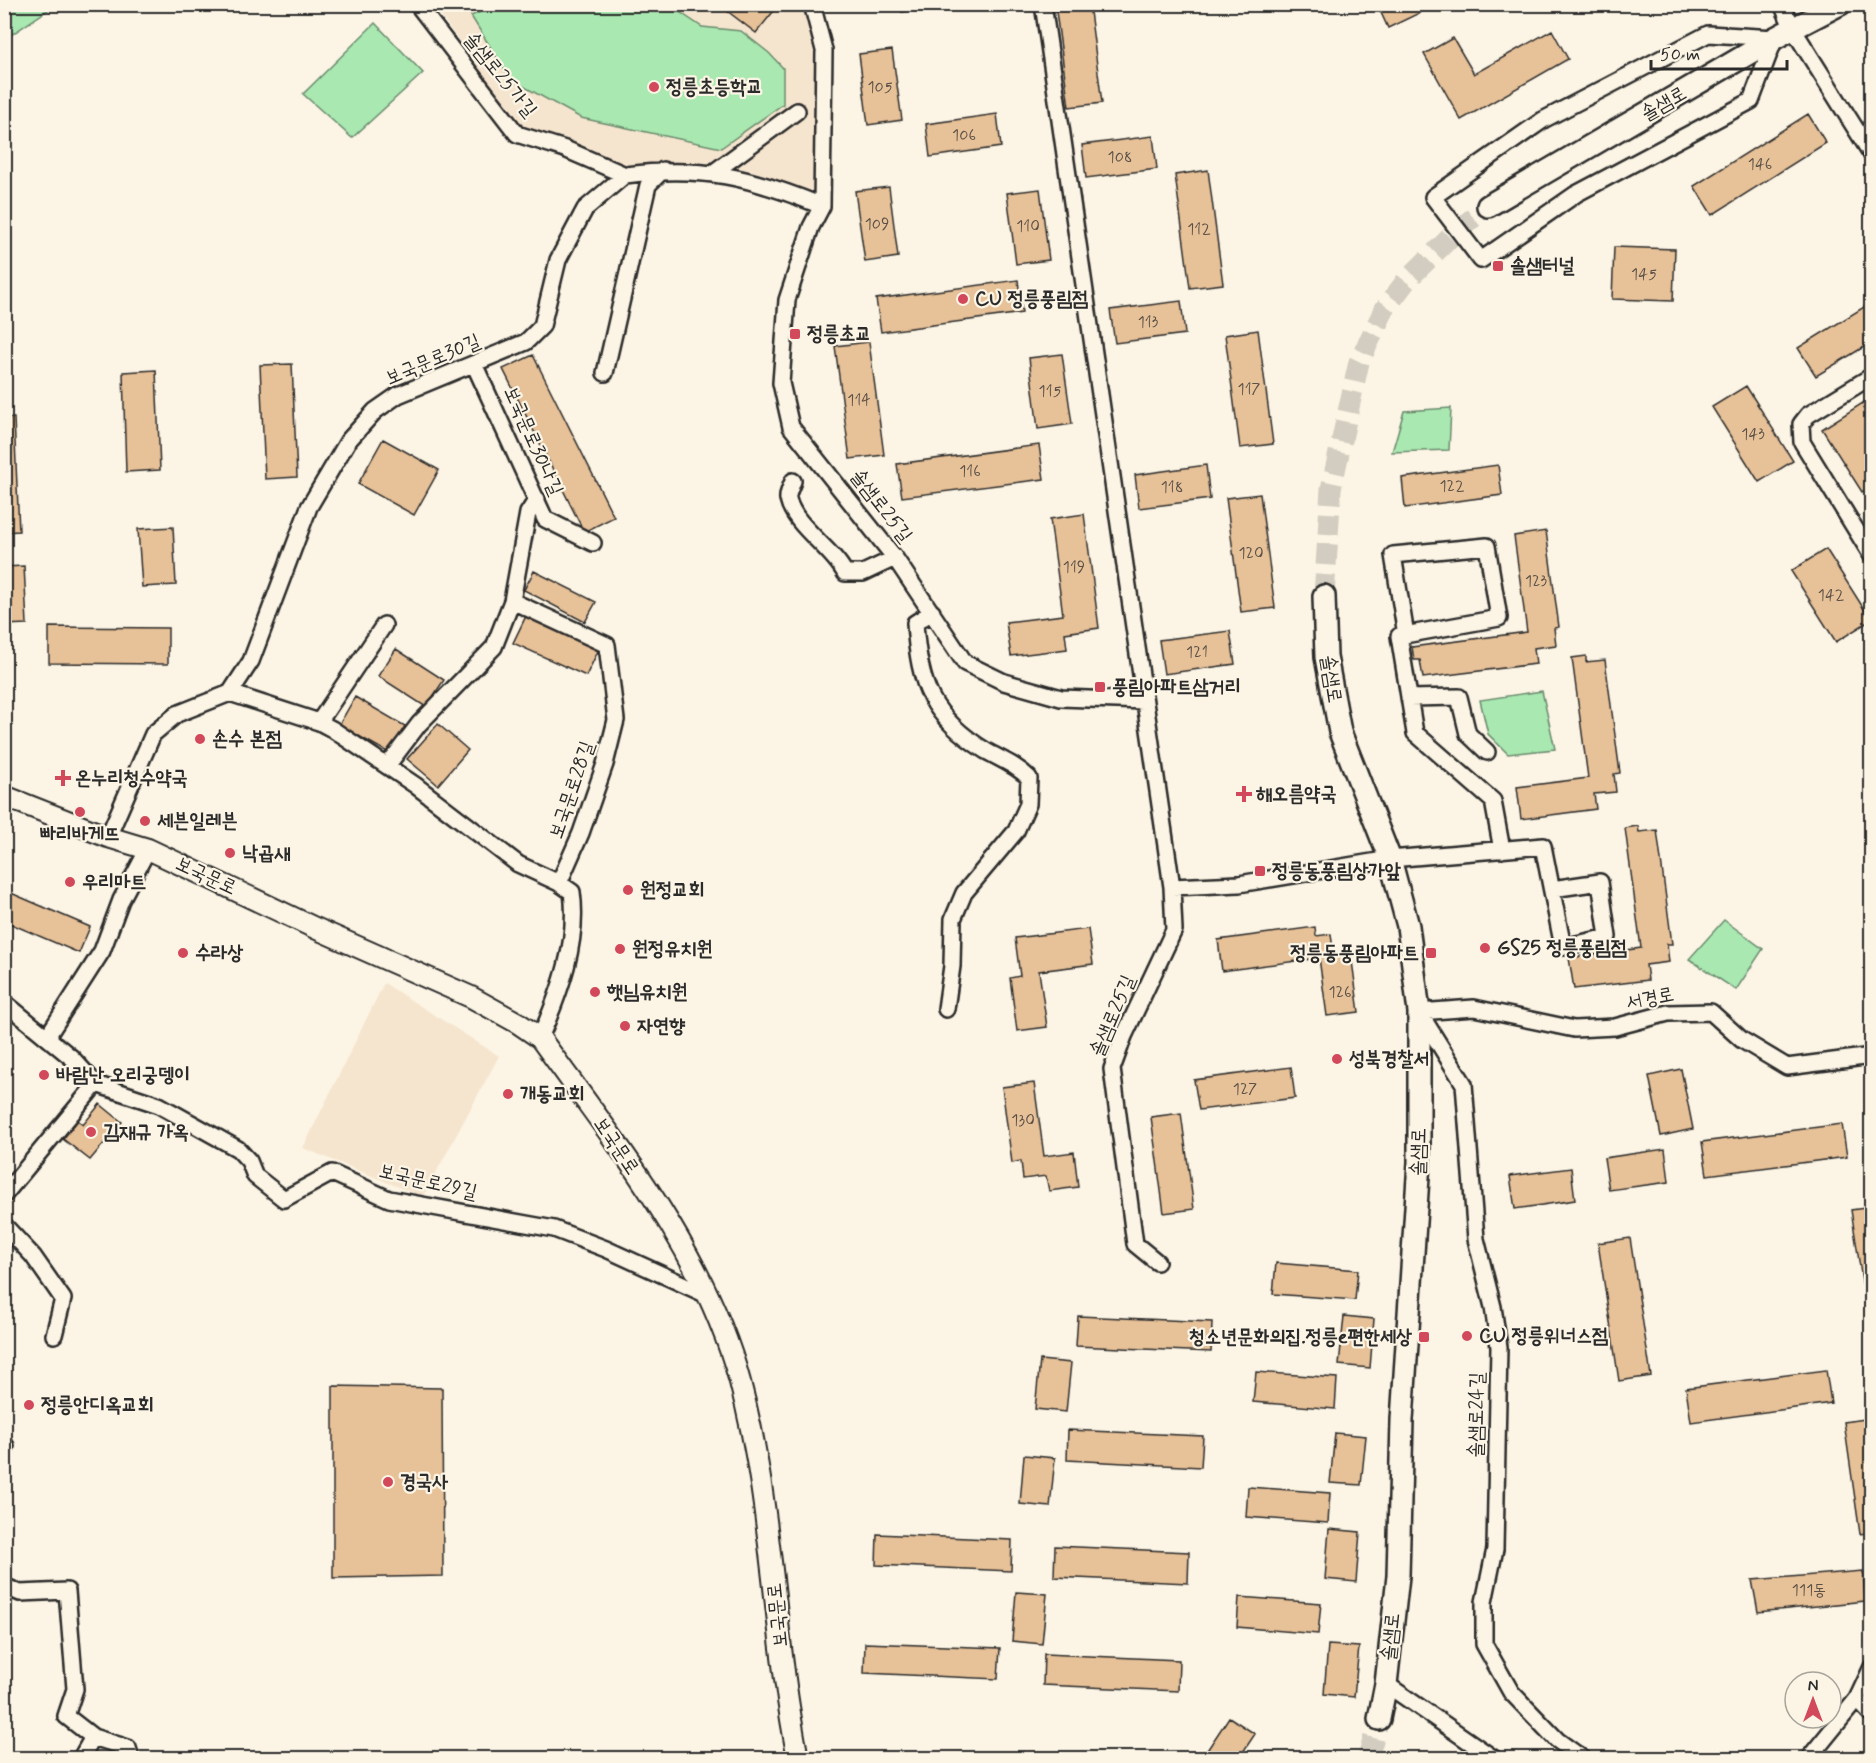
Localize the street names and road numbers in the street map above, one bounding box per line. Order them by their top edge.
street label: 솔샘로25가길 [457,27,543,123]
street label: 솔샘로 [1636,80,1692,128]
street label: 보국문로30길 [381,328,485,392]
street label: 보국문로30나길 [497,382,569,500]
street label: 솔샘로25길 [844,464,918,548]
street label: 솔샘로 [1314,653,1348,705]
street label: 보국문로28길 [543,738,601,842]
street label: 보국문로 [171,850,241,902]
street label: 솔샘로25길 [1084,971,1142,1061]
street label: 서경로 [1624,981,1676,1017]
street label: 보국문로 [587,1112,645,1180]
street label: 솔샘로 [1405,1128,1433,1176]
street label: 보국문로29길 [376,1158,480,1206]
street label: 솔샘로24길 [1463,1372,1491,1458]
street label: 보국문로 [761,1582,795,1648]
street label: 솔샘로 [1375,1612,1407,1662]

